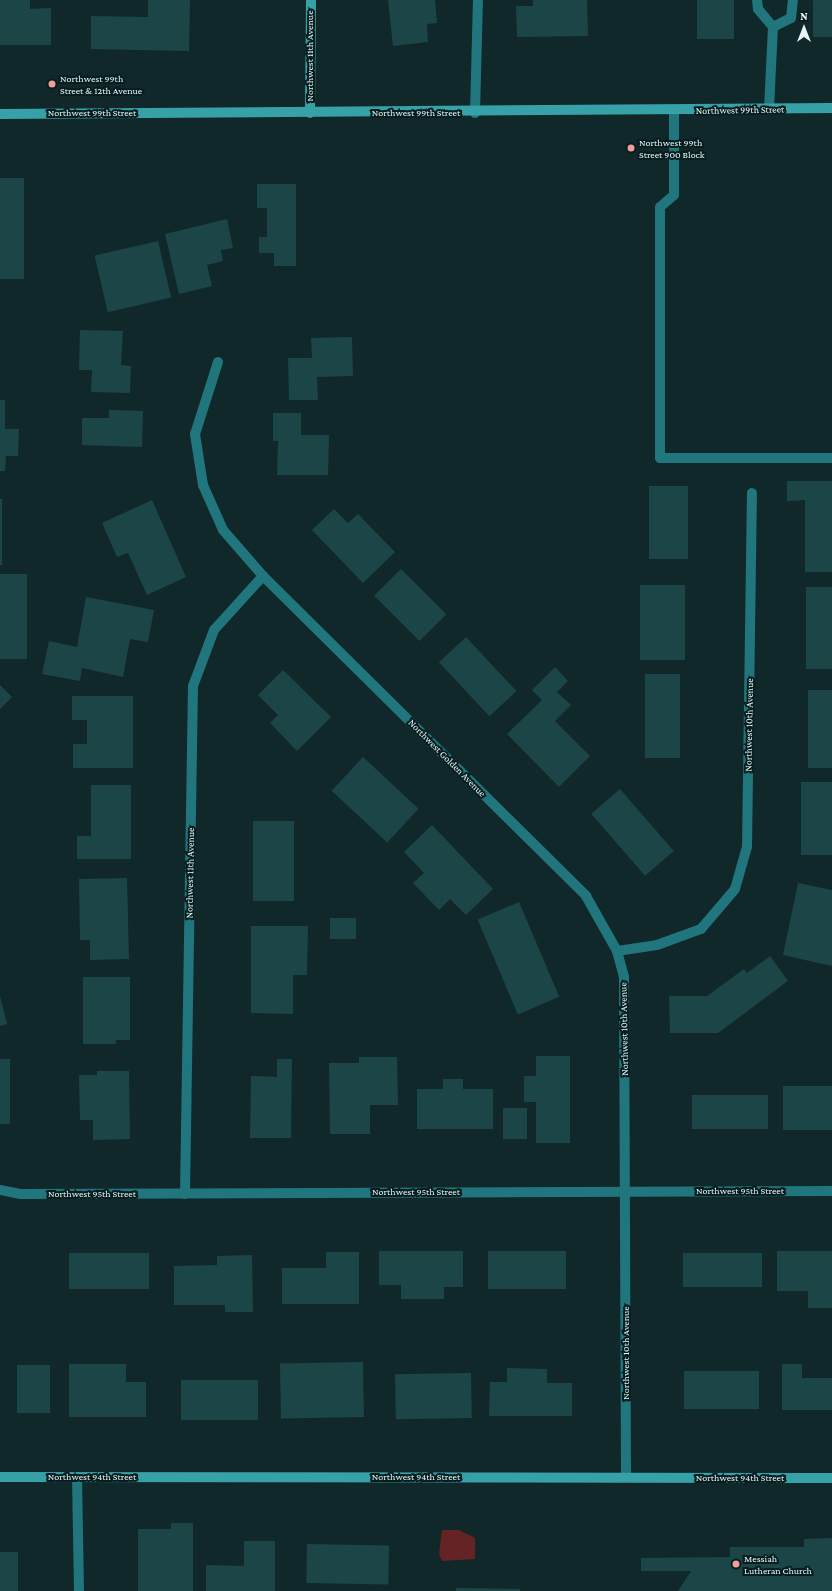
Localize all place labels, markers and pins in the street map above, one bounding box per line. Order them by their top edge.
place label: Northwest 99th Street & 12th Avenue [60,72,142,96]
marker: Northwest 99th Street & 12th Avenue [47,79,57,89]
place label: Northwest 99th Street 900 Block [639,136,704,160]
marker: Northwest 99th Street 900 Block [626,143,636,153]
place label: Messiah Lutheran Church [744,1552,812,1576]
marker: Messiah Lutheran Church [731,1559,741,1569]

